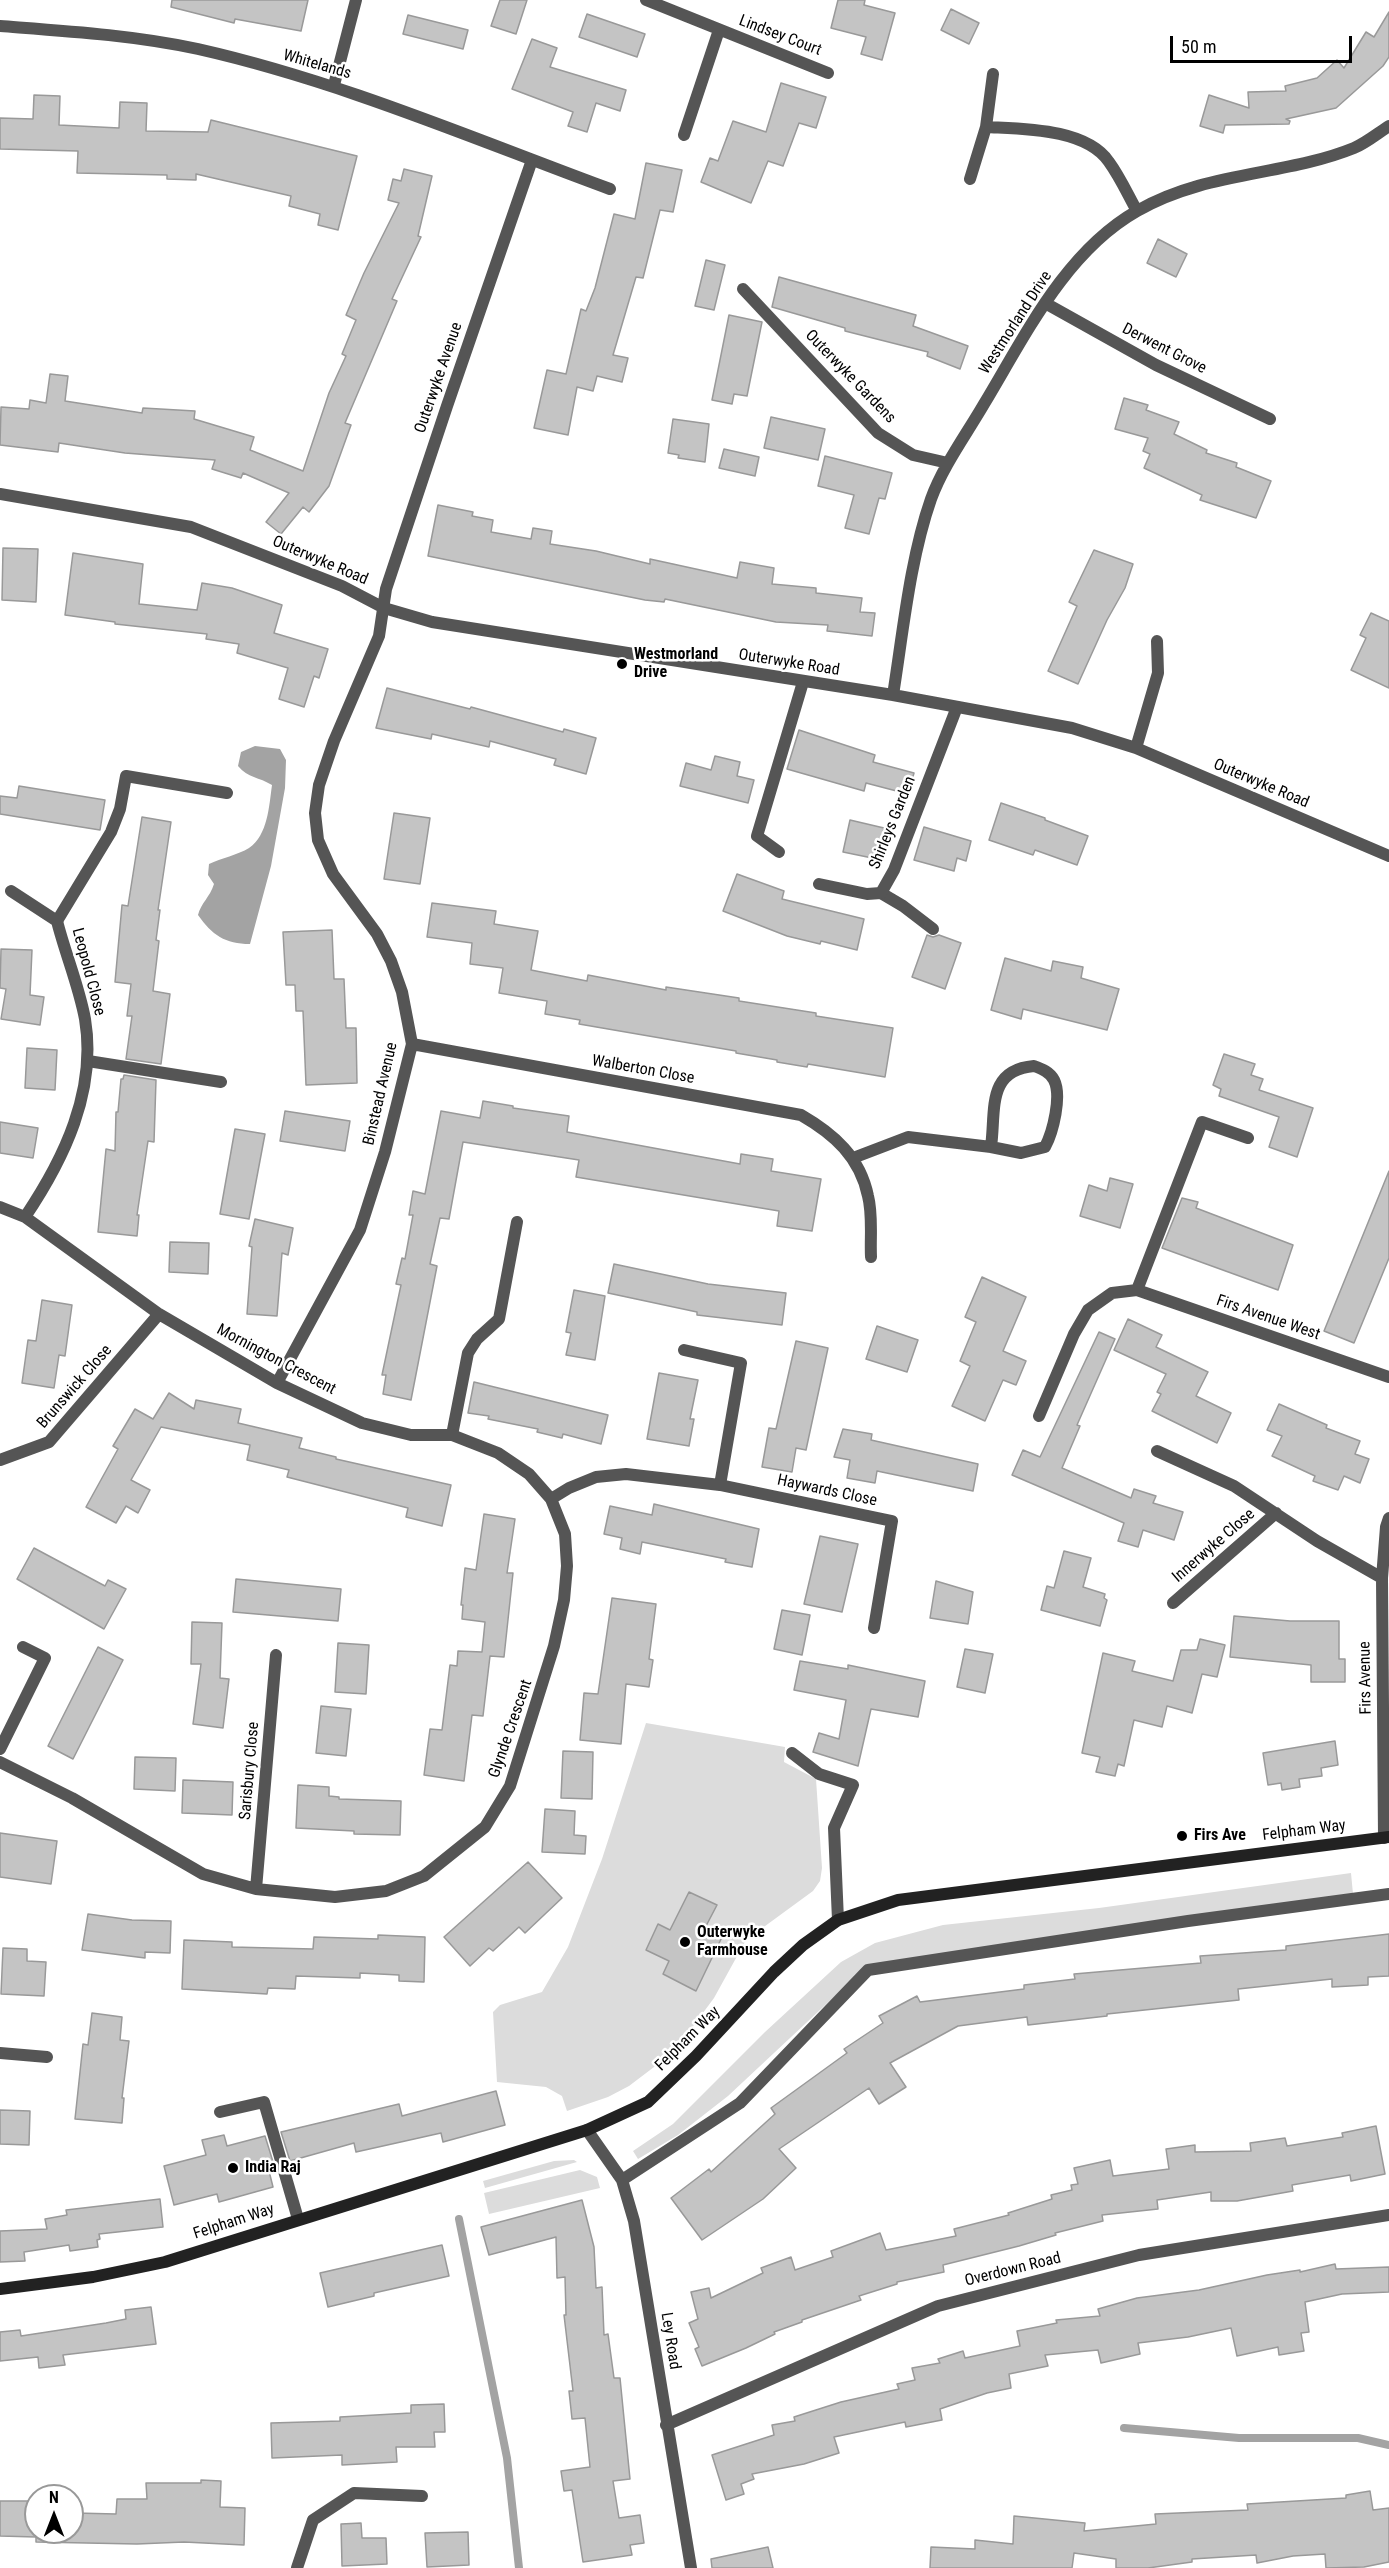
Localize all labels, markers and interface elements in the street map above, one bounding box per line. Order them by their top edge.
street label: Lindsey Court [736,11,824,61]
scale bar [1173,24,1354,62]
text: 50 m [1181,36,1216,57]
street label: Whitelands [281,46,353,84]
street label: Westmorland Drive [976,268,1056,378]
street label: Outerwyke Avenue [411,320,467,436]
street label: Derwent Grove [1119,320,1209,378]
street label: Outerwyke Gardens [801,326,899,428]
street label: Outerwyke Road [269,532,371,590]
place label: Westmorland Drive [634,645,718,683]
street label: Outerwyke Road [737,646,841,680]
marker: Westmorland Drive [615,657,629,671]
street label: Outerwyke Road [1210,755,1312,813]
street label: Shirleys Garden [866,774,920,872]
street label: Leopold Close [67,926,109,1018]
street label: Binstead Avenue [360,1041,402,1147]
street label: Walberton Close [590,1052,696,1088]
street label: Firs Avenue West [1214,1291,1322,1345]
street label: Mornington Crescent [213,1321,339,1399]
street label: Brunswick Close [34,1341,116,1433]
street label: Haywards Close [775,1471,879,1511]
street label: Innerwyke Close [1169,1505,1259,1587]
street label: Firs Avenue [1356,1641,1376,1715]
street label: Glynde Crescent [485,1677,537,1781]
street label: Sarisbury Close [236,1721,264,1821]
street label: Felpham Way [1261,1816,1347,1846]
place label: Firs Ave [1194,1826,1246,1846]
marker: Firs Ave [1175,1829,1189,1843]
place label: Outerwyke Farmhouse [697,1923,768,1961]
marker: Outerwyke Farmhouse [678,1935,692,1949]
street label: Felpham Way [652,2003,724,2075]
place label: India Raj [245,2158,301,2178]
marker: India Raj [226,2161,240,2175]
street label: Felpham Way [191,2200,277,2244]
street label: Overdown Road [963,2249,1063,2291]
street label: Ley Road [656,2311,684,2371]
north arrow [24,2484,84,2544]
text: N [49,2488,59,2507]

